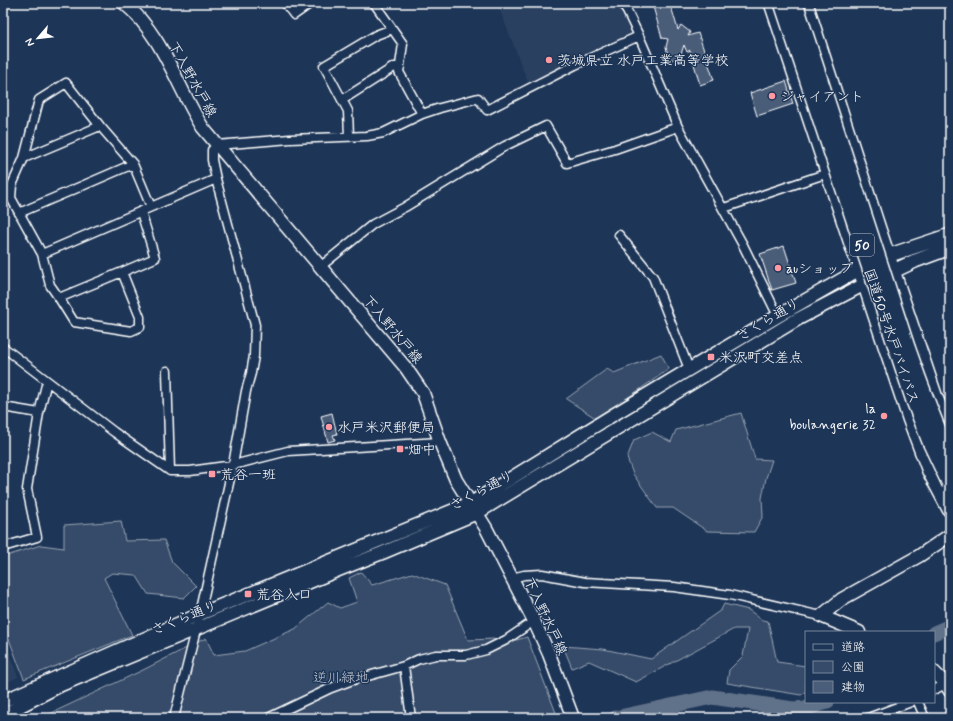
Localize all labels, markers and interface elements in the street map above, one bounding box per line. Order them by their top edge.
north arrow [18,18,58,58]
text: N [22,36,38,49]
street label: 下入野水戸線 [164,38,220,121]
place label: 茨城県立 水戸工業高等学校 [557,52,729,70]
marker: 茨城県立 水戸工業高等学校 [544,55,554,65]
place label: ジャイアント [780,88,864,106]
marker: ジャイアント [767,91,777,101]
road number: 50 [850,234,874,256]
place label: auショップ [786,260,854,278]
marker: auショップ [773,263,783,273]
street label: 国道50号水戸バイパス [859,266,923,406]
street label: 下入野水戸線 [358,292,426,368]
street label: さくら通り [734,294,803,346]
place label: 米沢町交差点 [719,349,803,367]
marker: 米沢町交差点 [706,352,716,362]
place label: la boulangerie 32 [789,400,876,434]
marker: la boulangerie 32 [879,411,889,421]
place label: 水戸米沢郵便局 [337,419,435,437]
marker: 水戸米沢郵便局 [324,422,334,432]
place label: 畑中 [408,441,436,459]
marker: 畑中 [395,444,405,454]
place label: 荒谷一班 [220,466,276,484]
street label: さくら通り [446,467,517,515]
marker: 荒谷一班 [207,469,217,479]
street label: 下入野水戸線 [519,575,571,658]
place label: 荒谷入口 [256,586,312,604]
marker: 荒谷入口 [243,589,253,599]
street label: さくら通り [149,596,220,639]
legend [805,631,935,703]
text: 道路 [841,640,865,656]
text: 公園 [841,660,865,676]
park label: 逆川緑地 [313,669,369,687]
text: 建物 [841,680,865,696]

